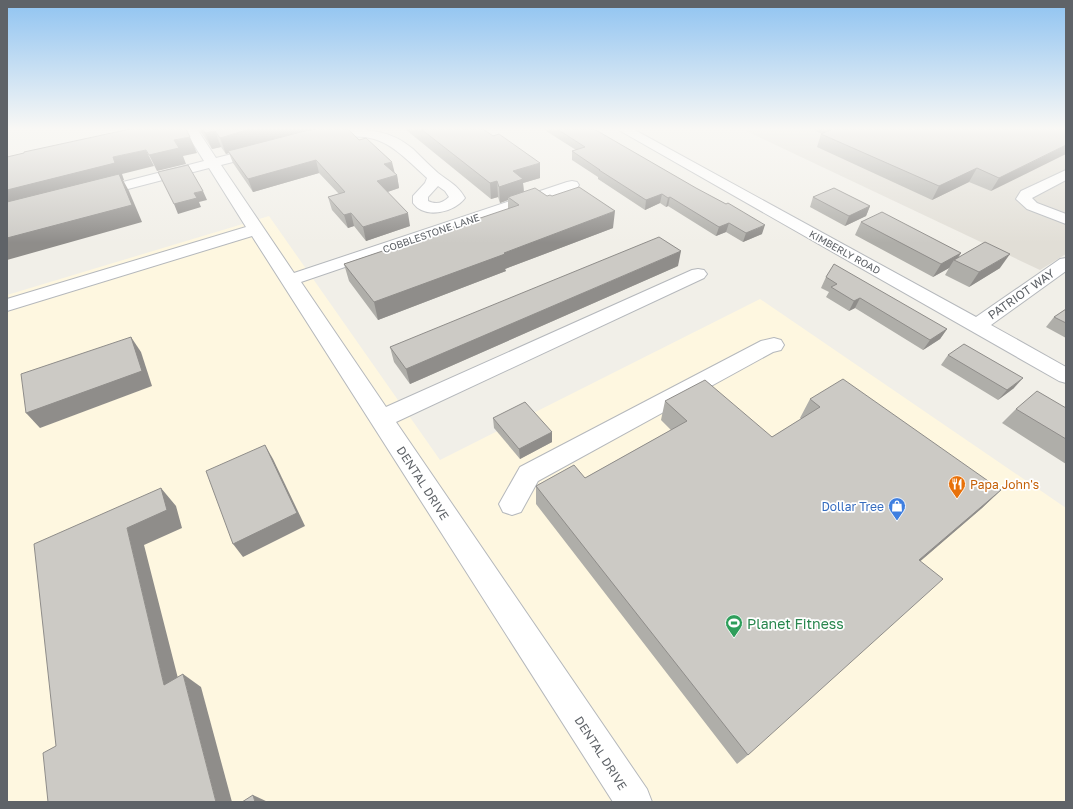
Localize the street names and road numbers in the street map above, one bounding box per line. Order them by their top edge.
street label: COBBLESTONE LANE [381,211,481,255]
street label: KIMBERLY ROAD [807,228,883,276]
street label: PATRIOT WAY [985,265,1057,322]
street label: DENTAL DRIVE [394,443,452,523]
street label: DENTAL DRIVE [572,713,630,793]

